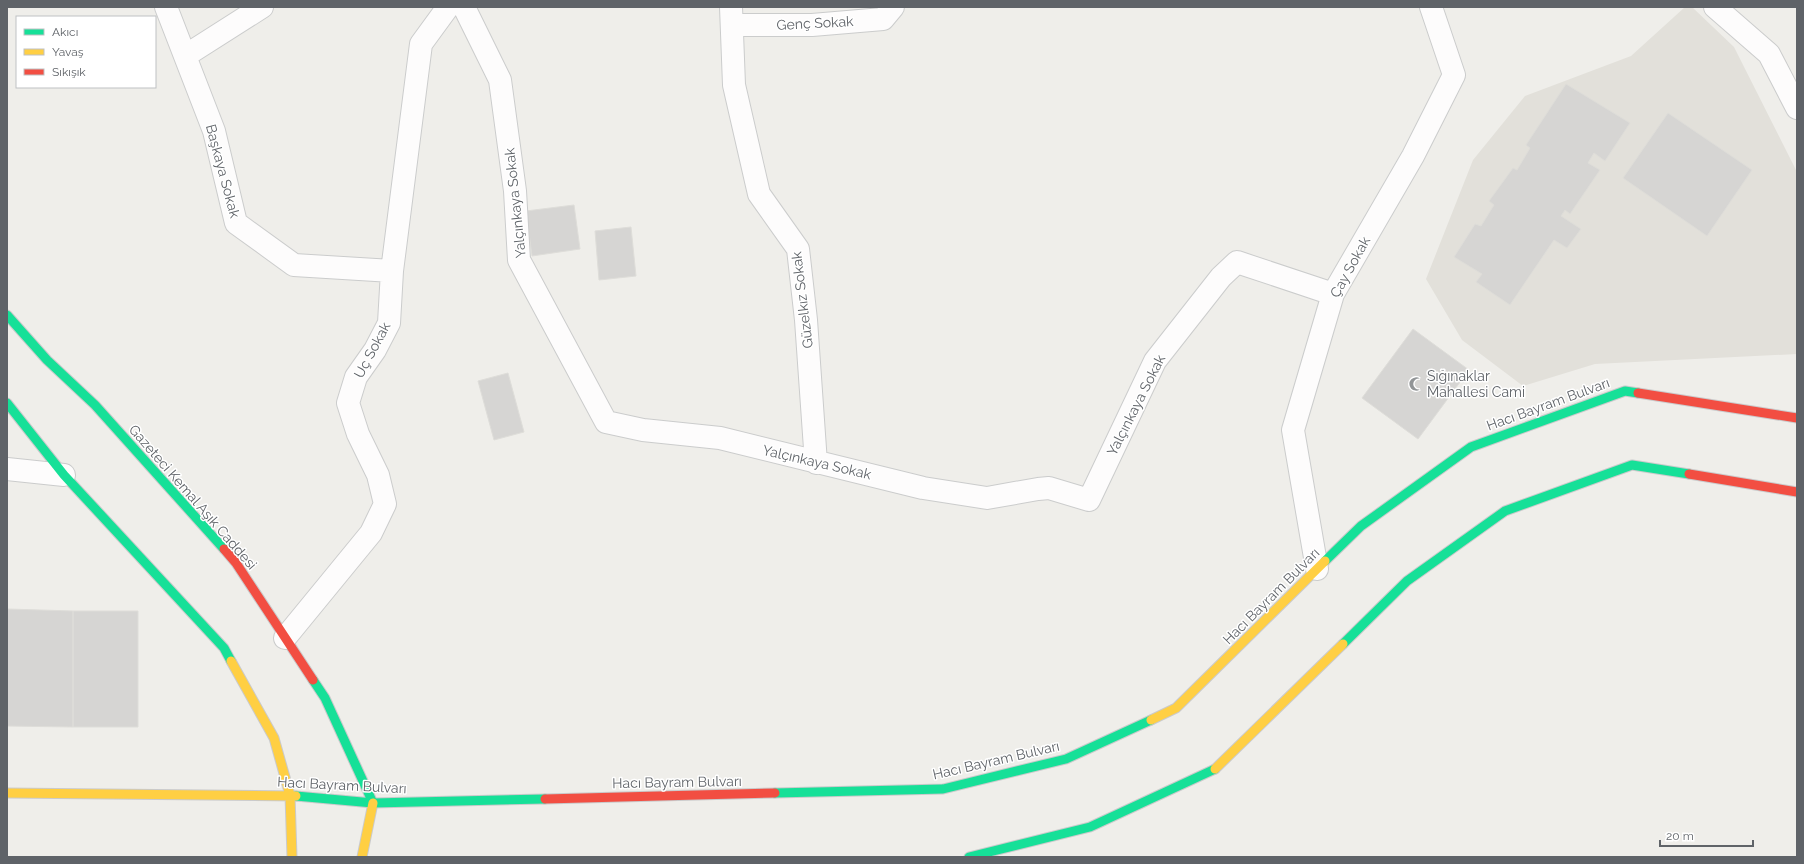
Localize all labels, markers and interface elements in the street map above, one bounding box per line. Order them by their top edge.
street label: Genç Sokak [776,13,854,33]
legend [16,16,156,88]
text: Akıcı [52,25,78,39]
text: Yavaş [52,45,84,59]
text: Sıkışık [52,65,86,79]
street label: Başkaya Sokak [203,122,243,220]
street label: Yalçınkaya Sokak [501,146,529,259]
street label: Çay Sokak [1327,233,1374,300]
street label: Güzelkız Sokak [788,250,816,349]
street label: Uç Sokak [351,319,394,381]
street label: Yalçınkaya Sokak [1104,351,1169,458]
place label: Sığınaklar Mahallesi Cami [1427,368,1525,400]
street label: Hacı Bayram Bulvarı [1484,374,1612,434]
mosque icon: Sığınaklar Mahallesi Cami [1408,376,1424,392]
street label: Gazeteci Kemal Aşık Caddesi [126,421,260,573]
street label: Yalçınkaya Sokak [761,442,873,482]
street label: Hacı Bayram Bulvarı [1220,545,1322,647]
street label: Hacı Bayram Bulvarı [931,738,1061,782]
street label: Hacı Bayram Bulvarı [612,773,742,791]
street label: Hacı Bayram Bulvarı [277,774,407,796]
scale bar [1660,822,1753,848]
text: 20 m [1666,829,1694,843]

